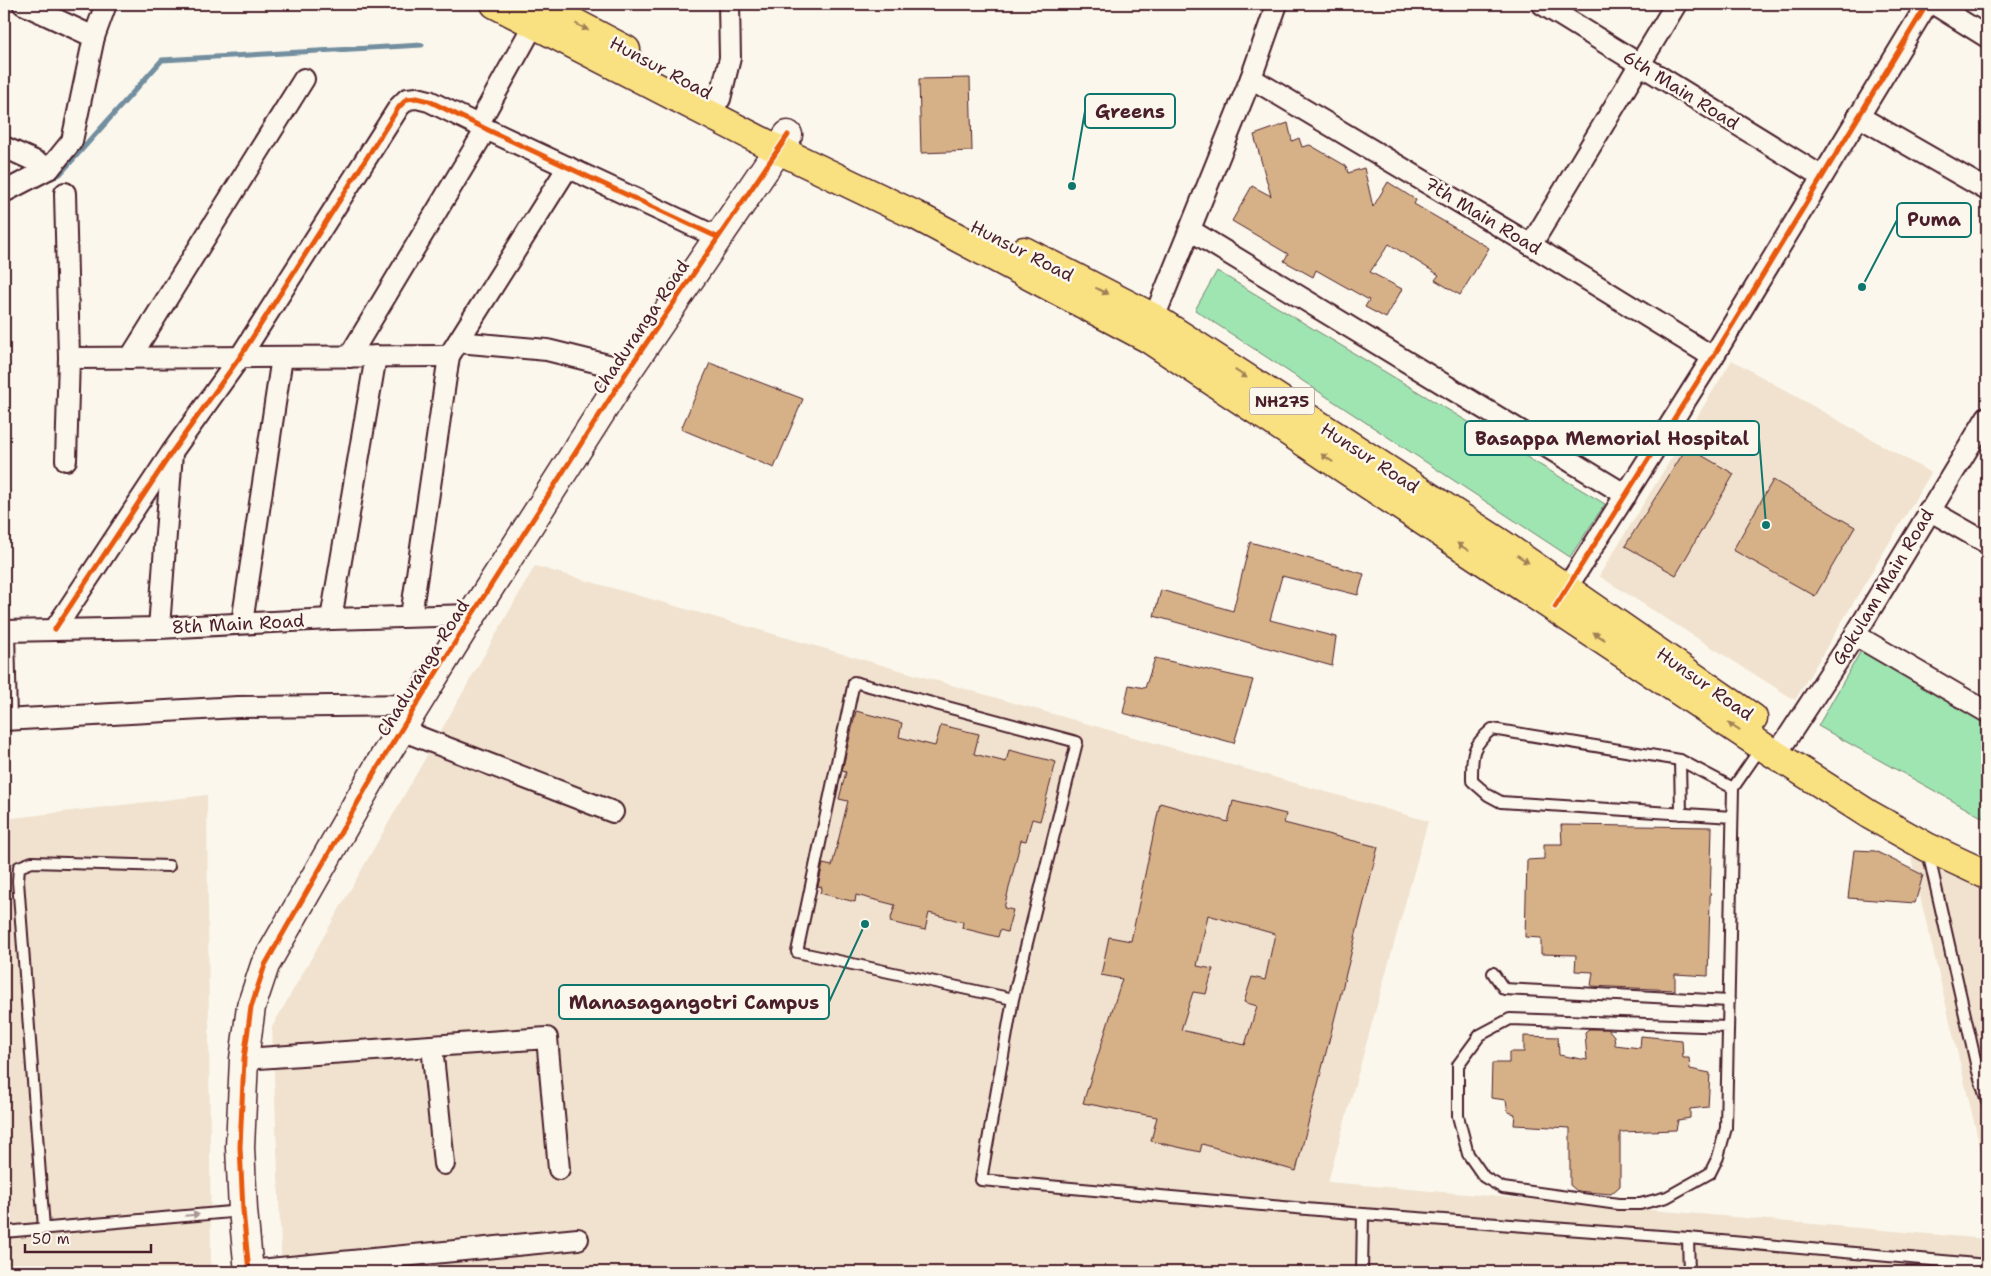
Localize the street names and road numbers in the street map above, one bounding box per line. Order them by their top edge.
street label: Hunsur Road [605,31,717,105]
street label: 6th Main Road [1618,45,1744,135]
street label: 7th Main Road [1420,172,1546,260]
street label: Hunsur Road [966,215,1078,287]
street label: Chaduranga Road [587,255,695,399]
road number: NH275 [1250,388,1314,414]
street label: Hunsur Road [1316,417,1424,499]
street label: Gokulam Main Road [1827,504,1939,670]
street label: Chaduranga Road [371,595,475,741]
street label: 8th Main Road [171,609,305,639]
street label: Hunsur Road [1652,642,1758,726]

